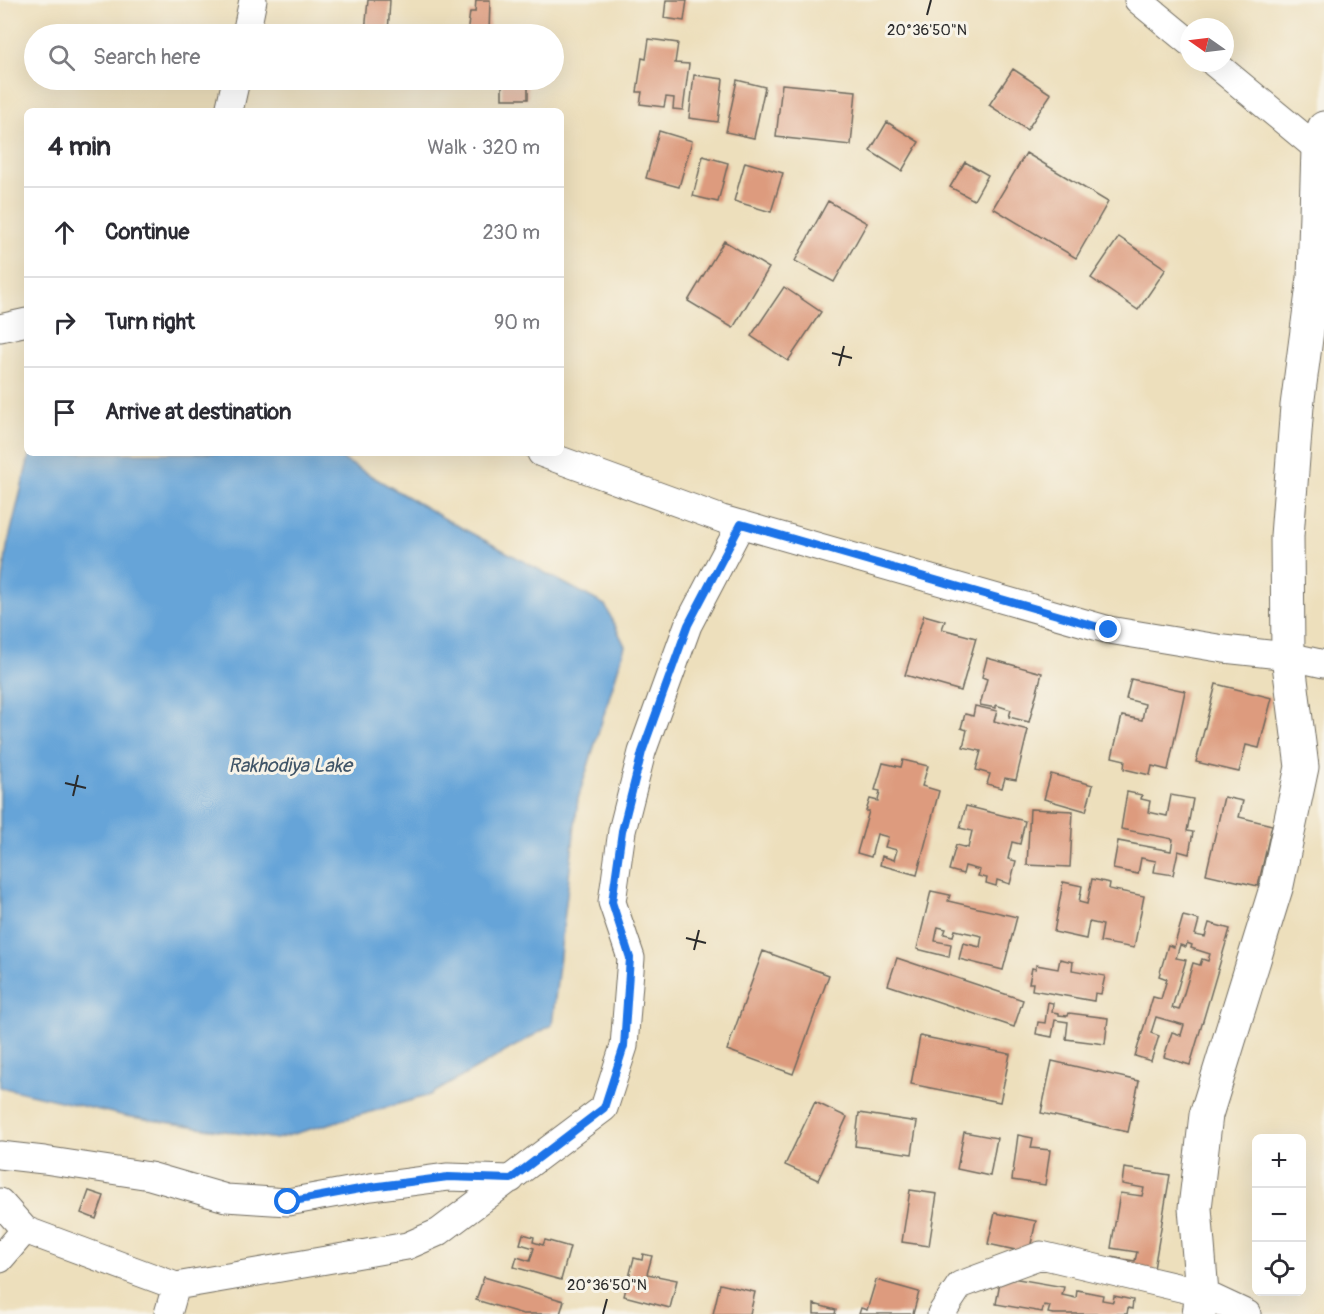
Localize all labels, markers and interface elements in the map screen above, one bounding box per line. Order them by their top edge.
north arrow [1180,18,1234,72]
text: 20°36'50"N [887,21,967,40]
search box [24,24,564,90]
icon: search [45,41,78,74]
text: Search here [93,43,200,71]
text: 4 min [48,131,111,163]
text: Walk · 320 m [427,135,540,160]
icon: ahead [48,216,81,249]
text: Continue [105,218,189,246]
text: 230 m [483,220,540,245]
icon: right [48,306,81,339]
text: Turn right [105,308,195,336]
text: 90 m [494,310,540,335]
icon: arrive [48,396,81,429]
text: Arrive at destination [105,398,291,426]
route end [1095,616,1121,642]
water label: Rakhodiya Lake [228,753,354,778]
map controls [1252,1134,1306,1296]
button: + [1252,1134,1306,1188]
route start [274,1188,300,1214]
button: − [1252,1188,1306,1242]
button: locate [1252,1242,1306,1296]
text: 20°36'50"N [567,1276,647,1295]

